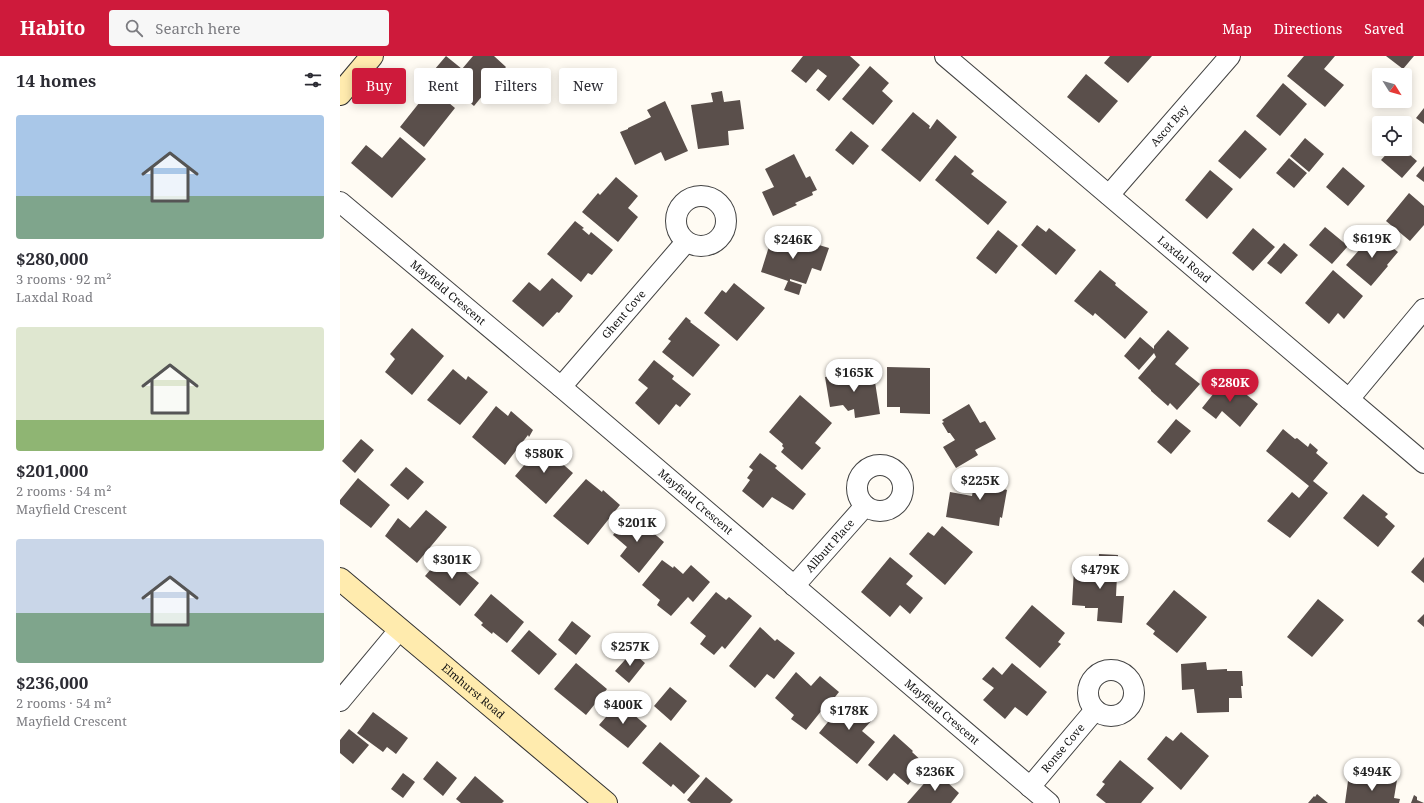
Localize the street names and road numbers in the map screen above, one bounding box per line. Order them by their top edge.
street label: Ascot Bay [1147,101,1192,149]
street label: Laxdal Road [1155,232,1215,286]
street label: Mayfield Crescent [408,256,489,328]
street label: Ghent Cove [598,286,649,342]
street label: Mayfield Crescent [655,465,737,538]
street label: Allbutt Place [802,515,857,575]
street label: Elmhurst Road [439,660,508,722]
street label: Mayfield Crescent [902,675,983,748]
street label: Ronse Cove [1037,720,1088,775]

